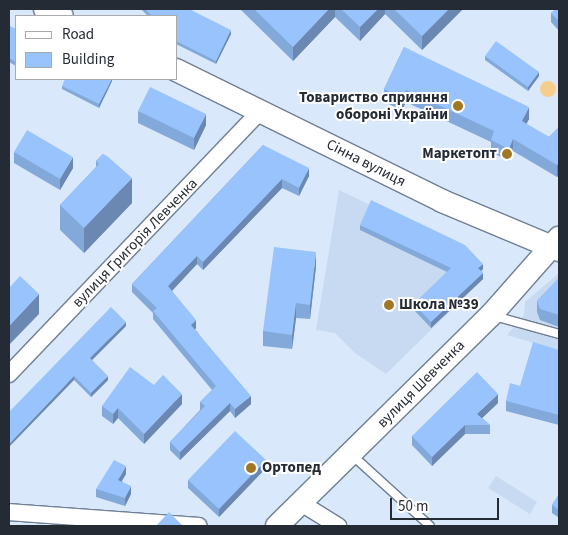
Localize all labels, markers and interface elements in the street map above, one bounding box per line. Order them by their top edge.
legend [15,15,178,80]
text: Road [62,24,94,45]
text: Building [62,49,114,70]
place label: Товариство сприяння обороні України [299,88,448,123]
marker: Товариство сприяння обороні України [452,100,464,112]
street label: Сінна вулиця [323,135,409,191]
place label: Маркетопт [422,145,497,163]
marker: Маркетопт [501,148,513,160]
street label: вулиця Григорія Левченка [69,175,201,311]
place label: Школа №39 [399,296,479,314]
marker: Школа №39 [383,299,395,311]
street label: вулиця Шевченка [373,336,469,432]
place label: Ортопед [262,459,321,477]
marker: Ортопед [244,461,258,475]
scale bar [393,488,502,520]
text: 50 m [398,496,428,517]

